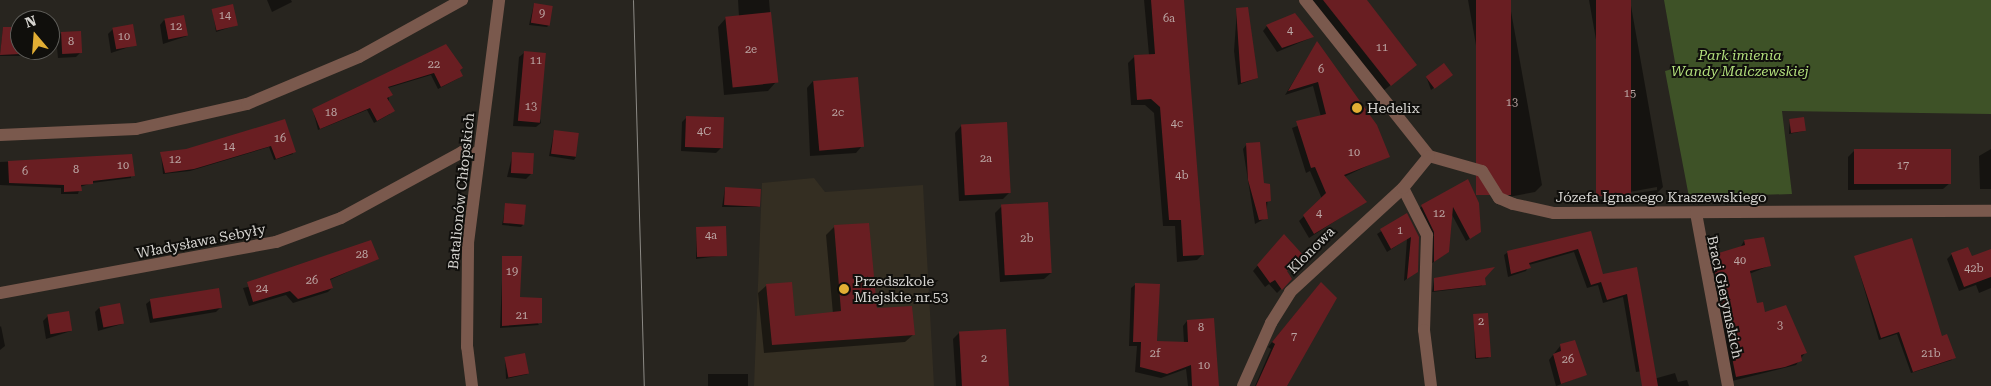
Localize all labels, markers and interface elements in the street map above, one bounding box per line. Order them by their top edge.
house number: 9 [539,7,545,21]
house number: 14 [219,9,231,23]
north arrow [10,10,60,60]
text: N [23,12,38,31]
house number: 6a [1163,12,1175,26]
house number: 12 [170,20,182,34]
house number: 4 [1287,24,1293,38]
house number: 10 [118,30,130,44]
house number: 8 [68,35,74,49]
house number: 11 [1376,41,1388,55]
house number: 2e [745,43,757,57]
park label: Park imienia Wandy Malczewskiej [1671,47,1809,80]
house number: 11 [530,54,542,68]
house number: 22 [428,58,440,72]
house number: 6 [1318,63,1324,77]
house number: 15 [1624,87,1636,101]
house number: 13 [1506,96,1518,110]
house number: 13 [525,100,537,114]
place label: Hedelix [1367,100,1420,116]
marker: Hedelix [1351,102,1363,114]
house number: 18 [325,106,337,120]
house number: 2c [832,106,844,120]
street label: Batalionów Chłopskich [444,112,478,270]
house number: 4c [1171,117,1183,131]
house number: 4C [697,125,711,139]
house number: 16 [274,132,286,146]
house number: 14 [223,140,235,154]
house number: 10 [1348,146,1360,160]
house number: 2a [980,152,992,166]
house number: 12 [169,153,181,167]
house number: 10 [117,159,129,173]
house number: 17 [1897,159,1909,173]
house number: 8 [73,163,79,177]
house number: 6 [22,165,28,179]
house number: 4b [1175,169,1189,183]
street label: Józefa Ignacego Kraszewskiego [1555,189,1767,205]
house number: 4 [1316,207,1322,221]
house number: 12 [1433,207,1445,221]
street label: Władysława Sebyły [135,220,267,262]
street label: Klonowa [1284,223,1338,277]
house number: 1 [1397,224,1403,238]
house number: 4a [705,229,717,243]
house number: 2b [1020,232,1034,246]
street label: Braci Gierymskich [1704,234,1746,360]
house number: 28 [356,248,368,262]
house number: 40 [1734,254,1746,268]
house number: 42b [1964,262,1984,276]
house number: 19 [506,265,518,279]
place label: Przedszkole Miejskie nr.53 [854,273,948,306]
house number: 26 [306,274,318,288]
house number: 24 [256,282,268,296]
marker: Przedszkole Miejskie nr.53 [838,283,850,295]
house number: 21 [516,309,528,323]
house number: 2 [1478,315,1484,329]
house number: 3 [1777,319,1783,333]
house number: 8 [1198,321,1204,335]
house number: 7 [1291,330,1297,344]
house number: 2f [1150,347,1160,361]
house number: 21b [1921,347,1941,361]
house number: 2 [981,352,987,366]
house number: 26 [1562,353,1574,367]
house number: 10 [1198,359,1210,373]

